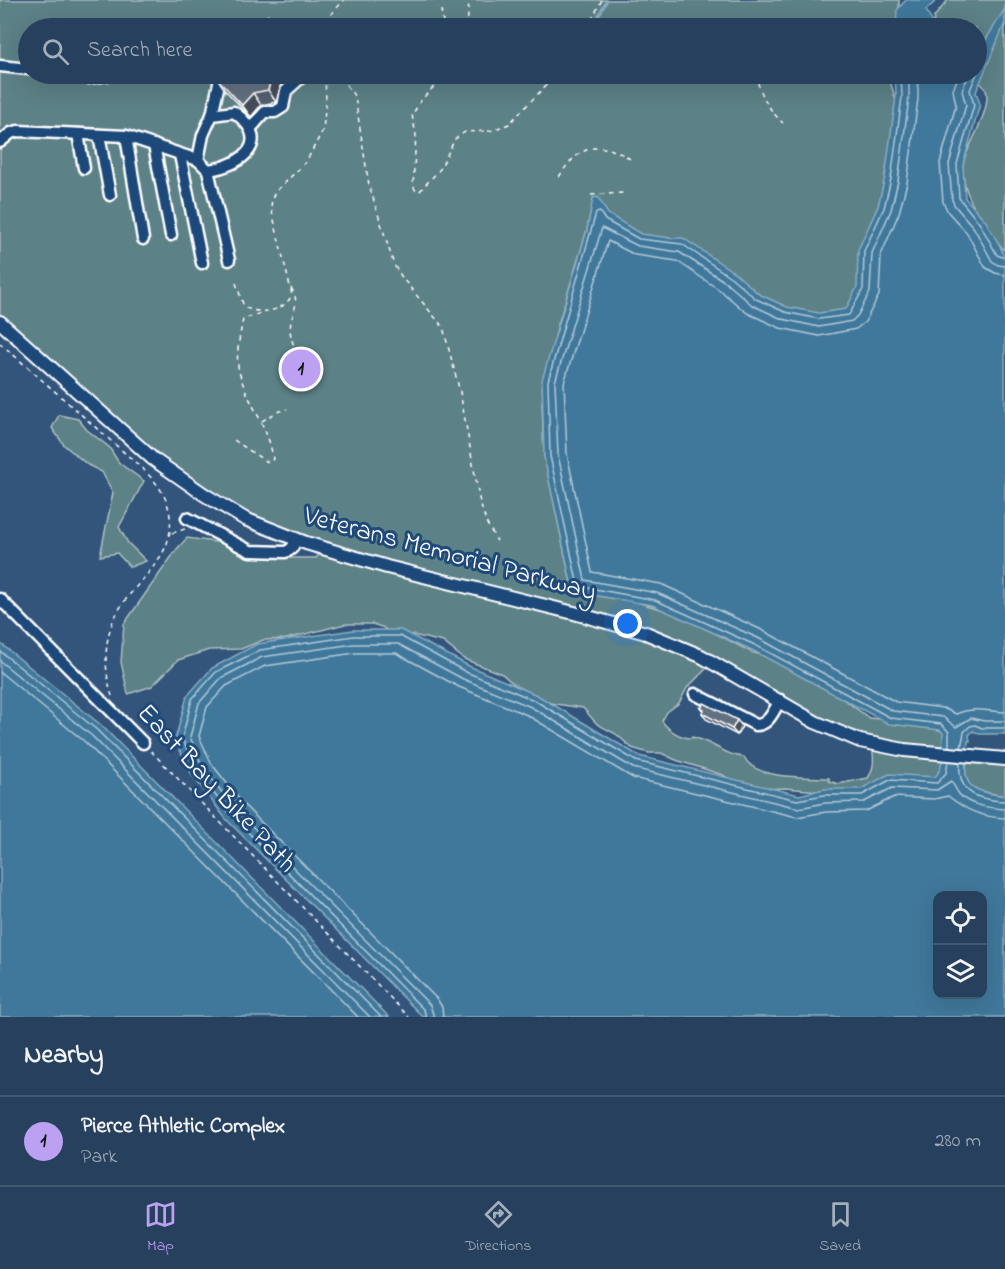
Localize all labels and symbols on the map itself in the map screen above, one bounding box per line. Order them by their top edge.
pin: 1 [282,346,320,392]
street label: Veterans Memorial Parkway [298,497,601,613]
your location [613,609,642,638]
street label: East Bay Bike Path [127,696,305,882]

